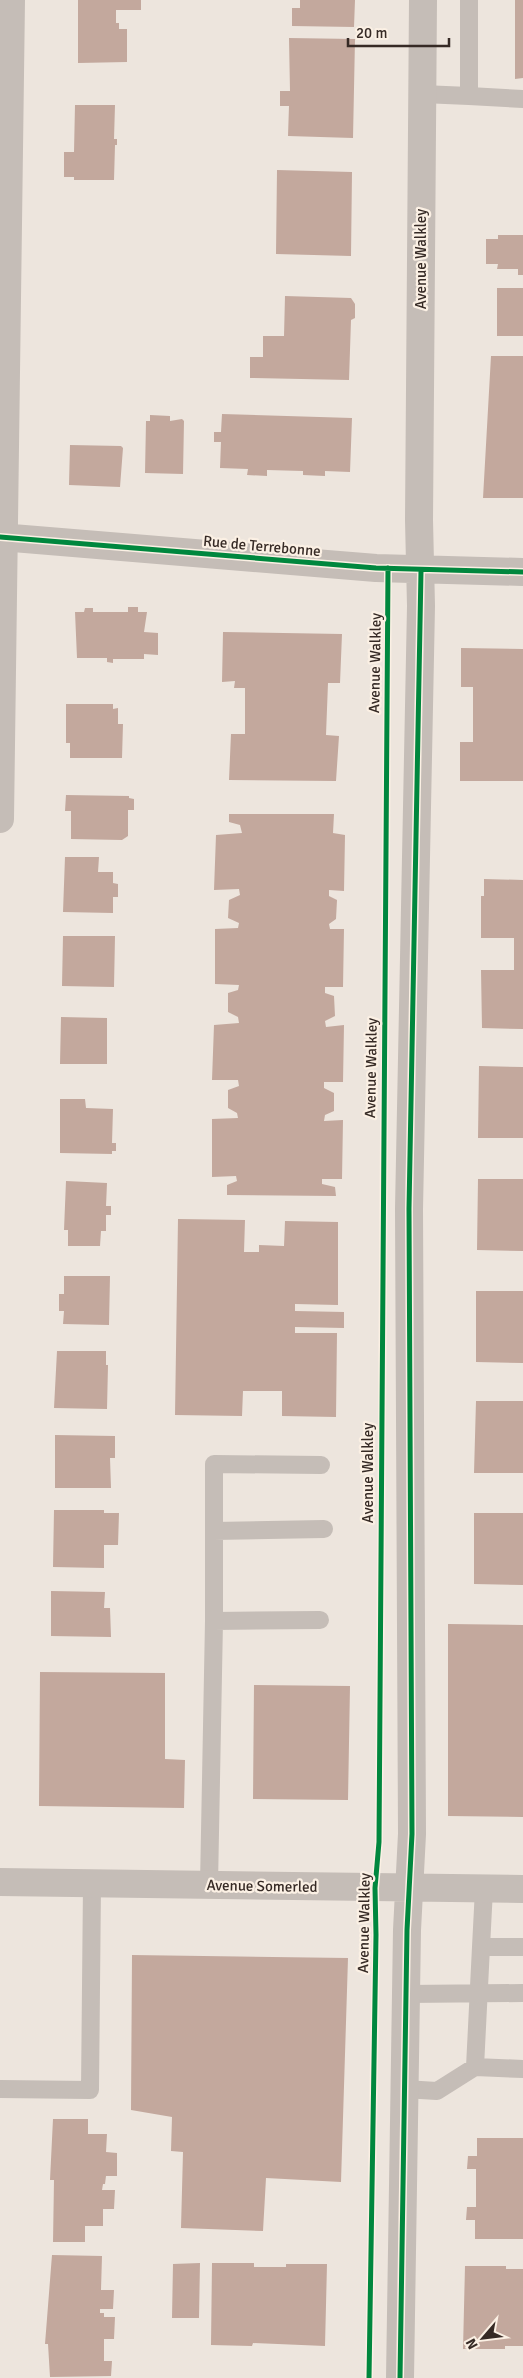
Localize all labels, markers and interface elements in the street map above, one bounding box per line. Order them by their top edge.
scale bar [348,15,449,47]
text: 20 m [356,24,387,42]
street label: Avenue Walkley [412,209,430,309]
street label: Rue de Terrebonne [202,532,322,560]
street label: Avenue Walkley [365,613,385,713]
street label: Avenue Walkley [361,1018,381,1118]
street label: Avenue Walkley [359,1423,377,1523]
street label: Avenue Walkley [354,1873,374,1973]
street label: Avenue Somerled [206,1876,318,1896]
north arrow [458,2313,508,2363]
text: N [462,2336,482,2352]

